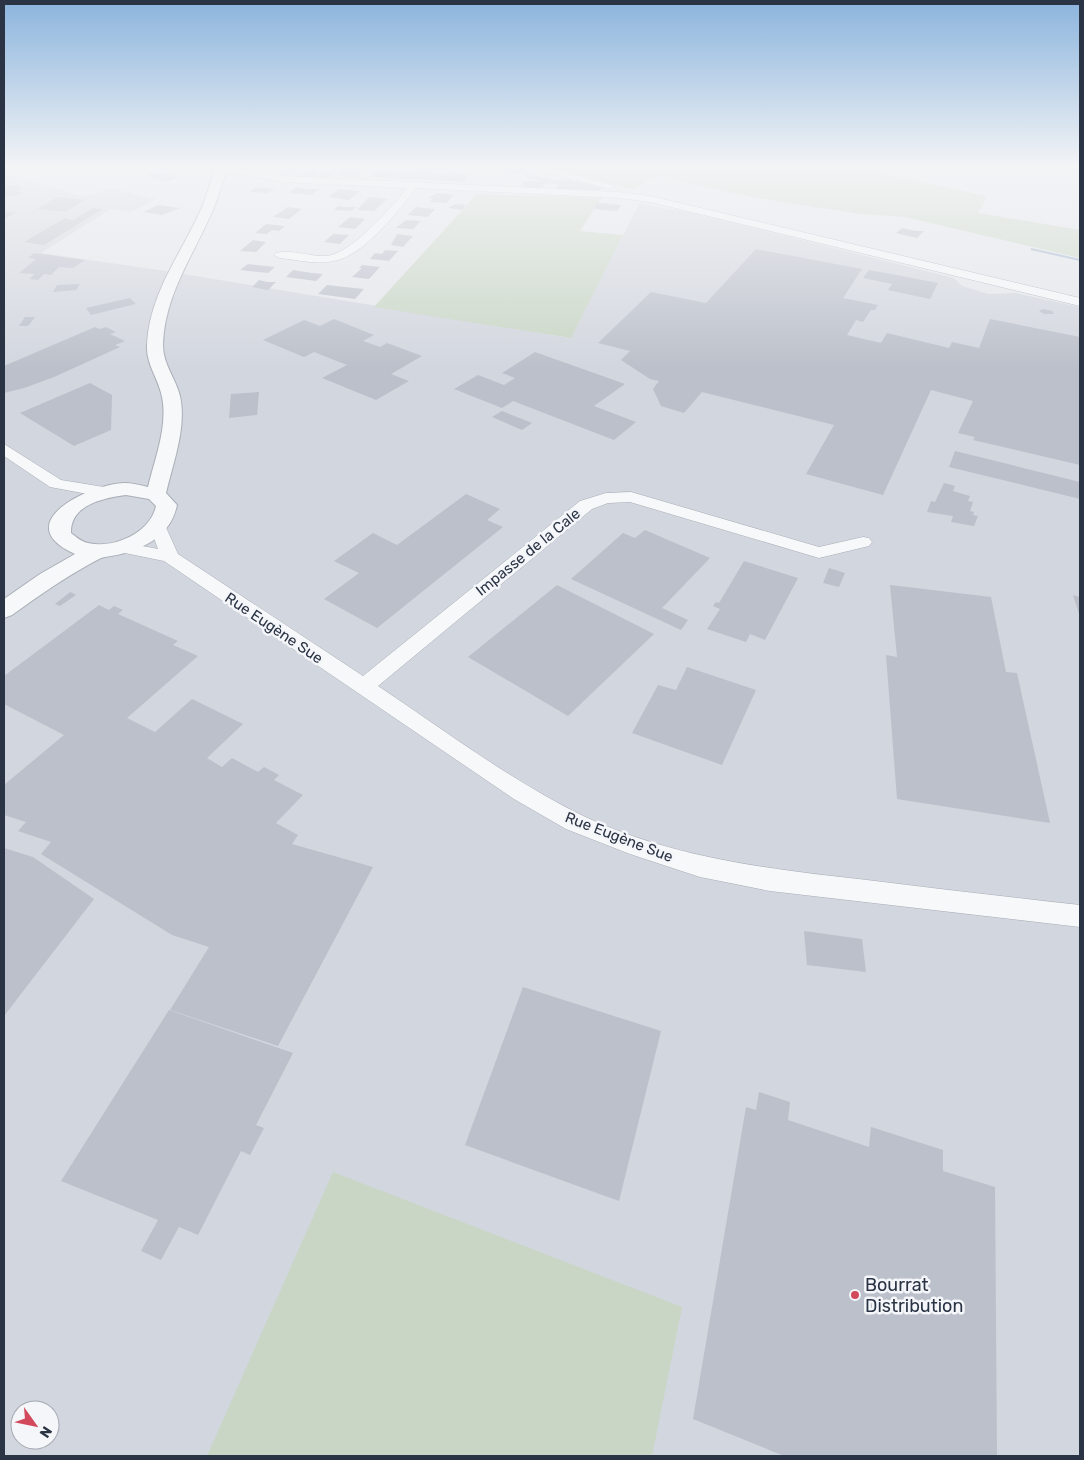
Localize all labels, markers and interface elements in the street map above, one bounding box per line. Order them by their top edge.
street label: Impasse de la Cale [472,504,584,600]
street label: Rue Eugène Sue [222,589,326,667]
street label: Rue Eugène Sue [562,808,676,866]
place label: Bourrat Distribution [865,1274,963,1317]
marker: Bourrat Distribution [849,1289,861,1301]
north arrow [10,1400,60,1450]
text: N [36,1423,55,1441]

